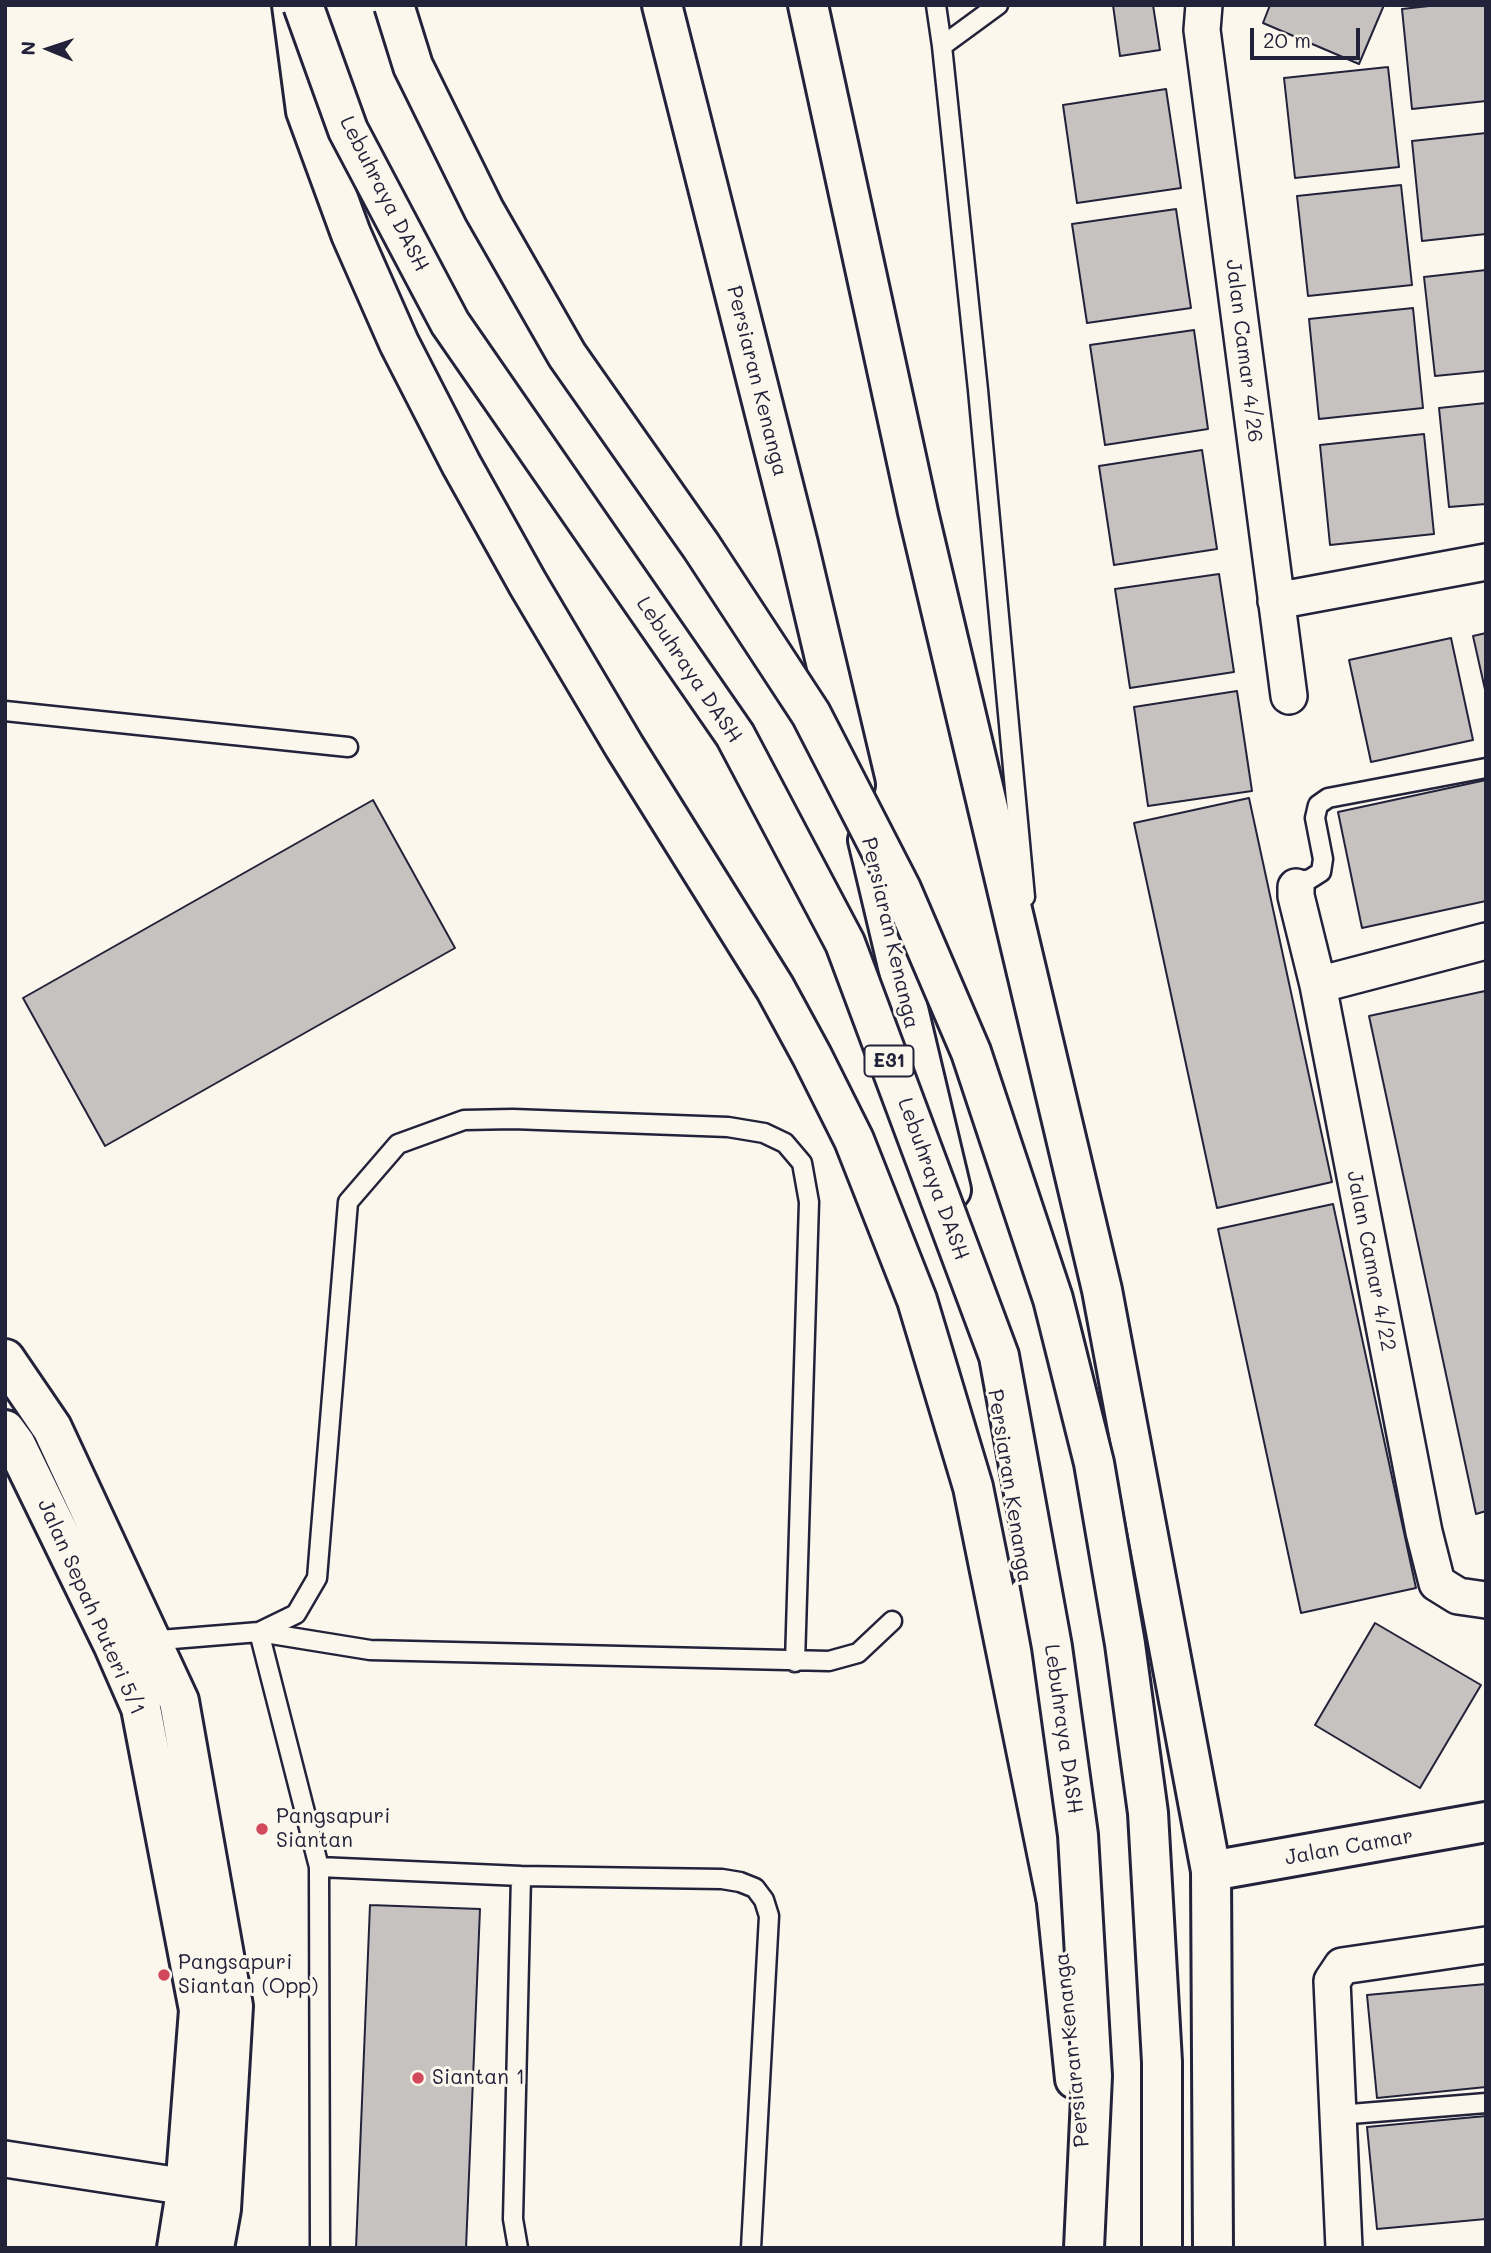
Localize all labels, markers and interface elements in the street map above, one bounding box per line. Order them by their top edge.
north arrow [14,14,84,84]
scale bar [1253,14,1363,58]
text: 20 m [1263,26,1311,53]
text: N [15,41,40,56]
street label: Lebuhraya DASH [334,112,434,276]
street label: Jalan Camar 4/26 [1220,258,1268,444]
street label: Persiaran Kenanga [721,283,793,479]
street label: Lebuhraya DASH [631,592,747,748]
street label: Persiaran Kenanga [856,835,924,1031]
road number: E31 [864,1046,914,1077]
street label: Lebuhraya DASH [892,1094,974,1264]
street label: Jalan Camar 4/22 [1341,1169,1401,1353]
street label: Persiaran Kenanga [982,1388,1038,1584]
street label: Jalan Sepah Puteri 5/1 [32,1495,150,1719]
street label: Lebuhraya DASH [1039,1643,1087,1815]
place label: Pangsapuri Siantan [276,1804,390,1854]
marker: Pangsapuri Siantan [254,1821,270,1837]
street label: Jalan Camar [1283,1823,1415,1871]
place label: Pangsapuri Siantan (Opp) [178,1950,318,2000]
street label: Persiaran Kenanga [1049,1952,1095,2148]
marker: Pangsapuri Siantan (Opp) [156,1967,172,1983]
place label: Siantan 1 [432,2065,525,2091]
marker: Siantan 1 [410,2070,426,2086]

